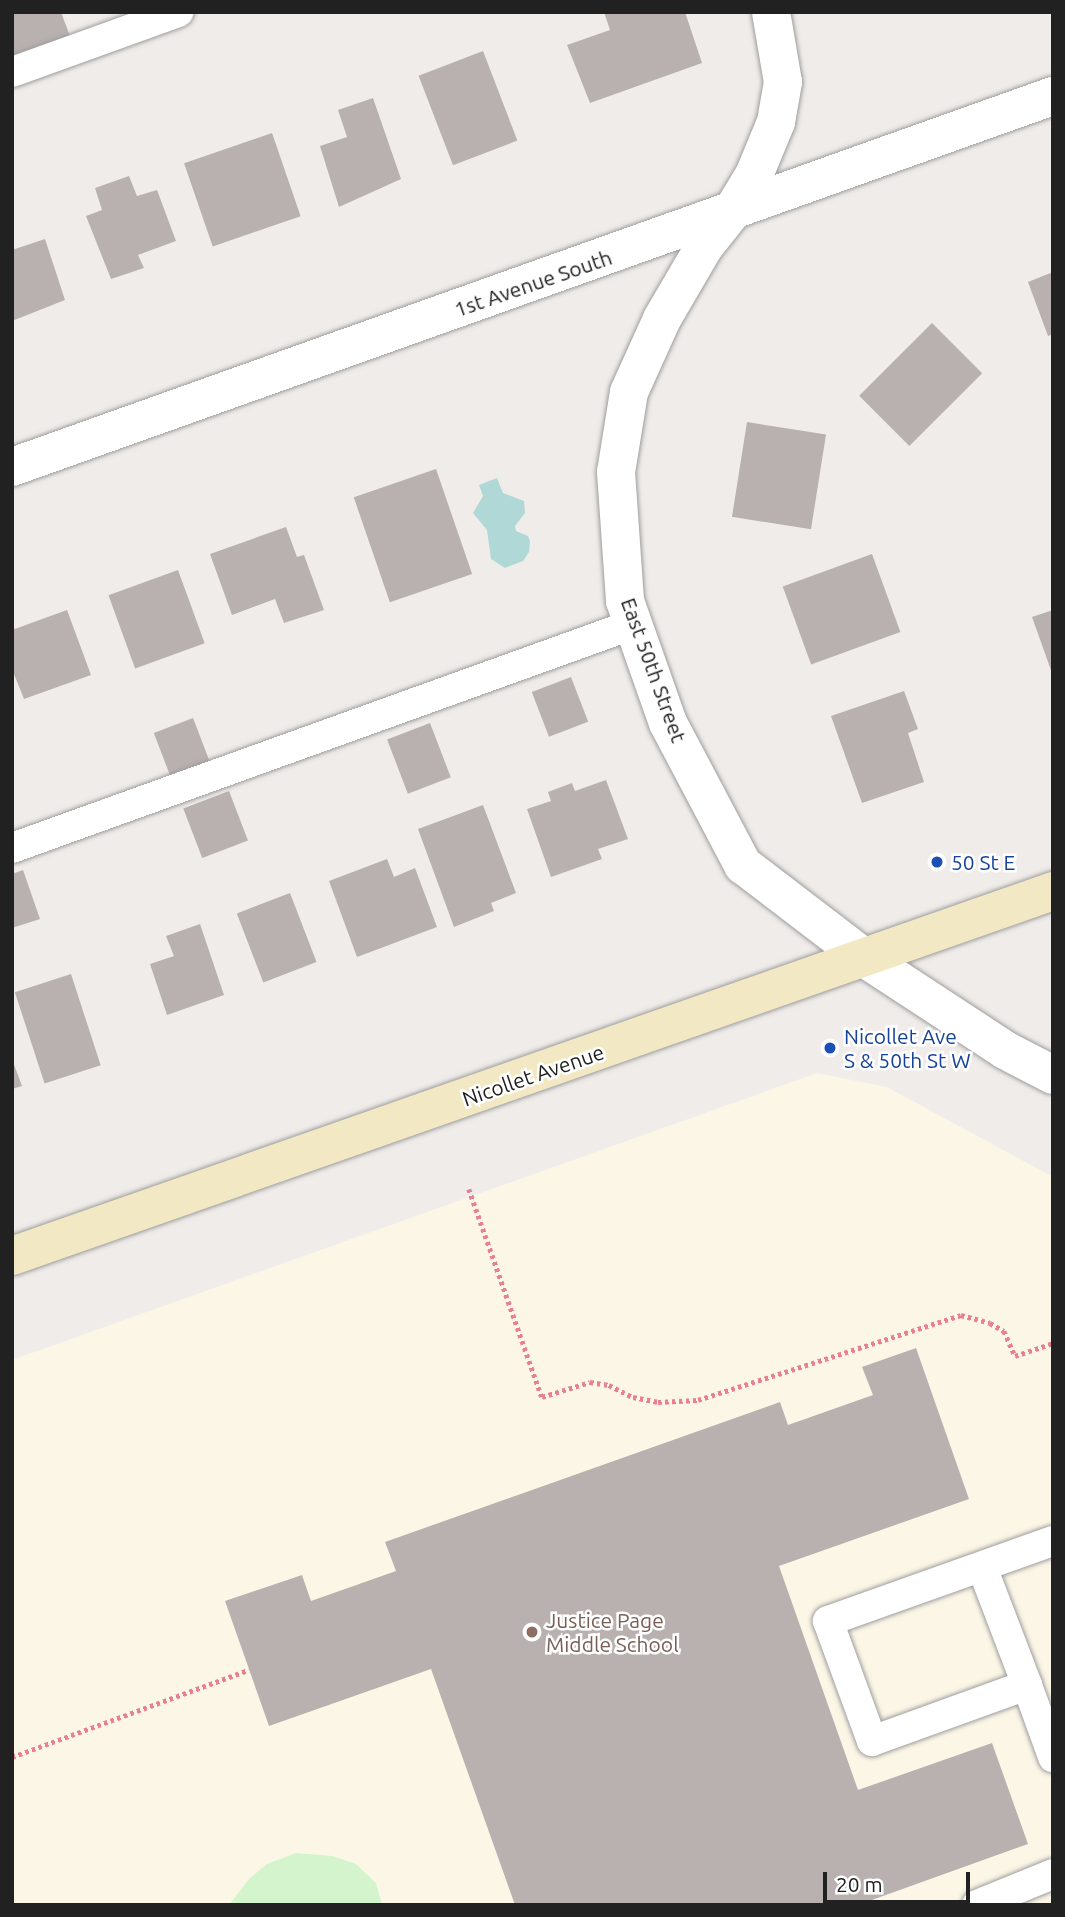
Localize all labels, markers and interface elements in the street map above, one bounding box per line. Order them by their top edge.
street label: 1st Avenue South [451,244,615,322]
street label: East 50th Street [616,594,692,746]
place label: 50 St E [951,849,1015,875]
marker: 50 St E [929,854,945,870]
place label: Nicollet Ave S & 50th St W [844,1023,971,1073]
street label: Nicollet Avenue [459,1039,607,1111]
marker: Nicollet Ave S & 50th St W [822,1040,838,1056]
place label: Justice Page Middle School [546,1607,679,1657]
marker: Justice Page Middle School [524,1624,540,1640]
scale bar [827,1857,974,1901]
text: 20 m [836,1872,883,1896]

